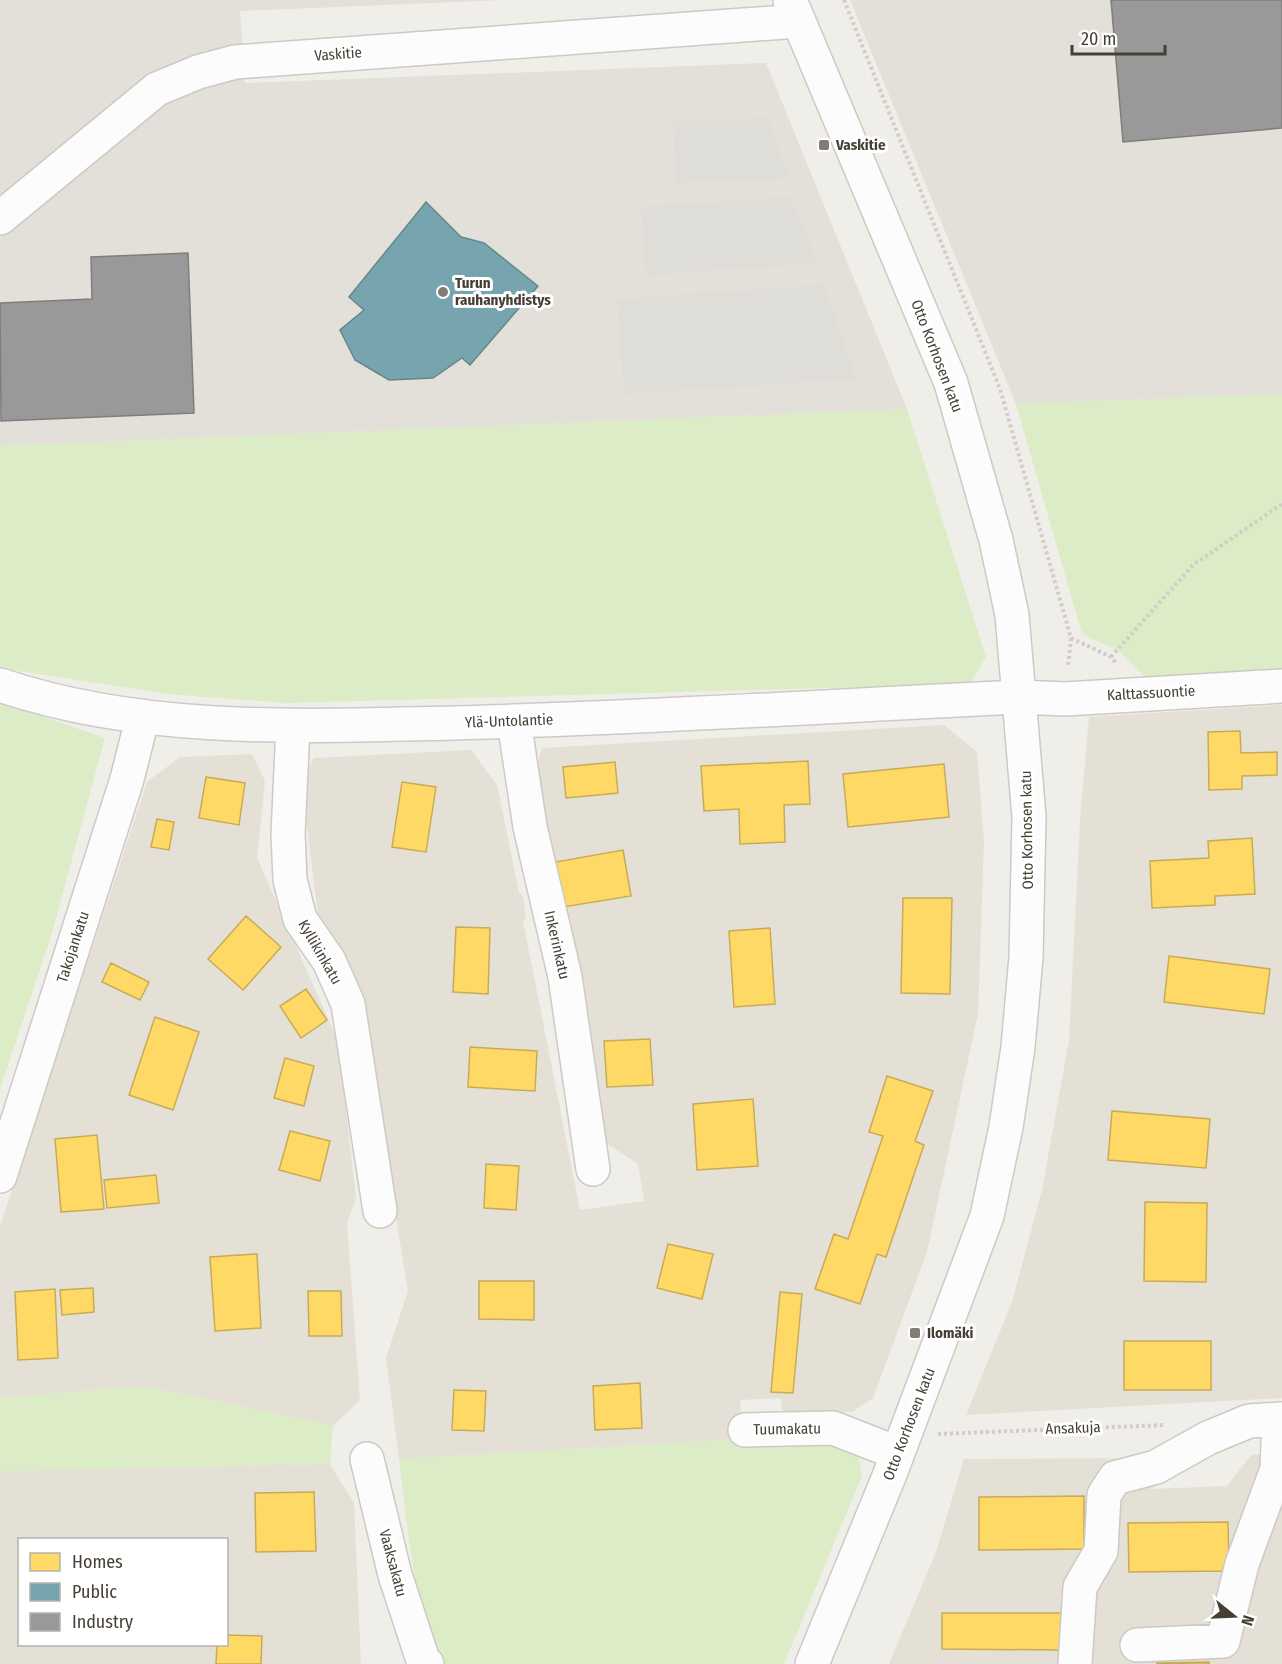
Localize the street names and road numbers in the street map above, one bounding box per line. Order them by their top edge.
street label: Vaskitie [314,43,362,65]
street label: Otto Korhosen katu [907,297,967,415]
street label: Kalttassuontie [1106,682,1196,704]
street label: Ylä-Untolantie [464,710,554,732]
street label: Otto Korhosen katu [1017,770,1037,890]
street label: Takojankatu [53,909,93,985]
street label: Inkerinkatu [540,909,574,981]
street label: Kyllikinkatu [294,916,346,988]
street label: Otto Korhosen katu [879,1365,939,1483]
street label: Ansakuja [1045,1418,1101,1438]
street label: Tuumakatu [753,1419,821,1439]
street label: Vaaksakatu [375,1527,411,1599]

